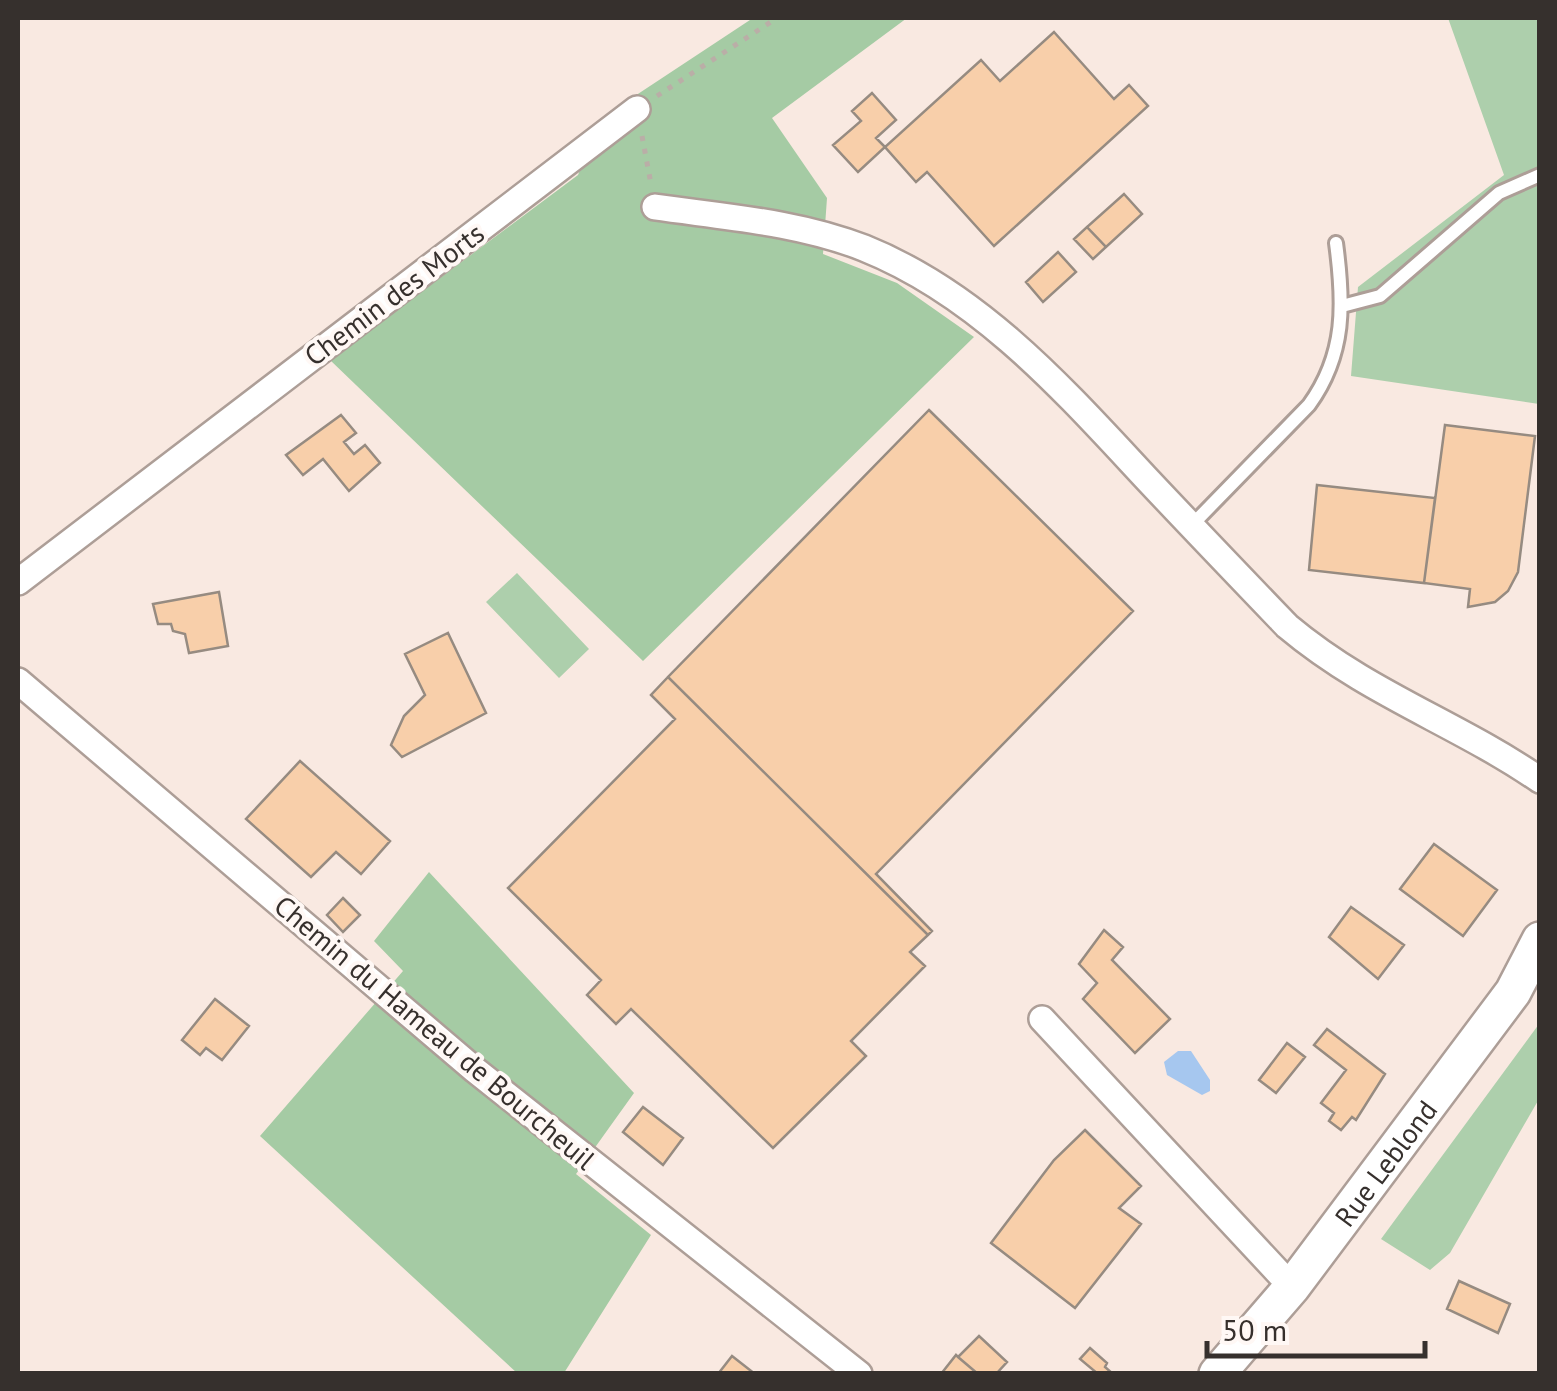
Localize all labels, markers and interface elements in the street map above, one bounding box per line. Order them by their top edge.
street label: Chemin des Morts [297,214,491,374]
street label: Chemin du Hameau de Bourcheuil [267,887,603,1177]
street label: Rue Leblond [1326,1092,1444,1234]
scale bar [1207,1296,1424,1358]
text: 50 m [1222,1310,1287,1349]

